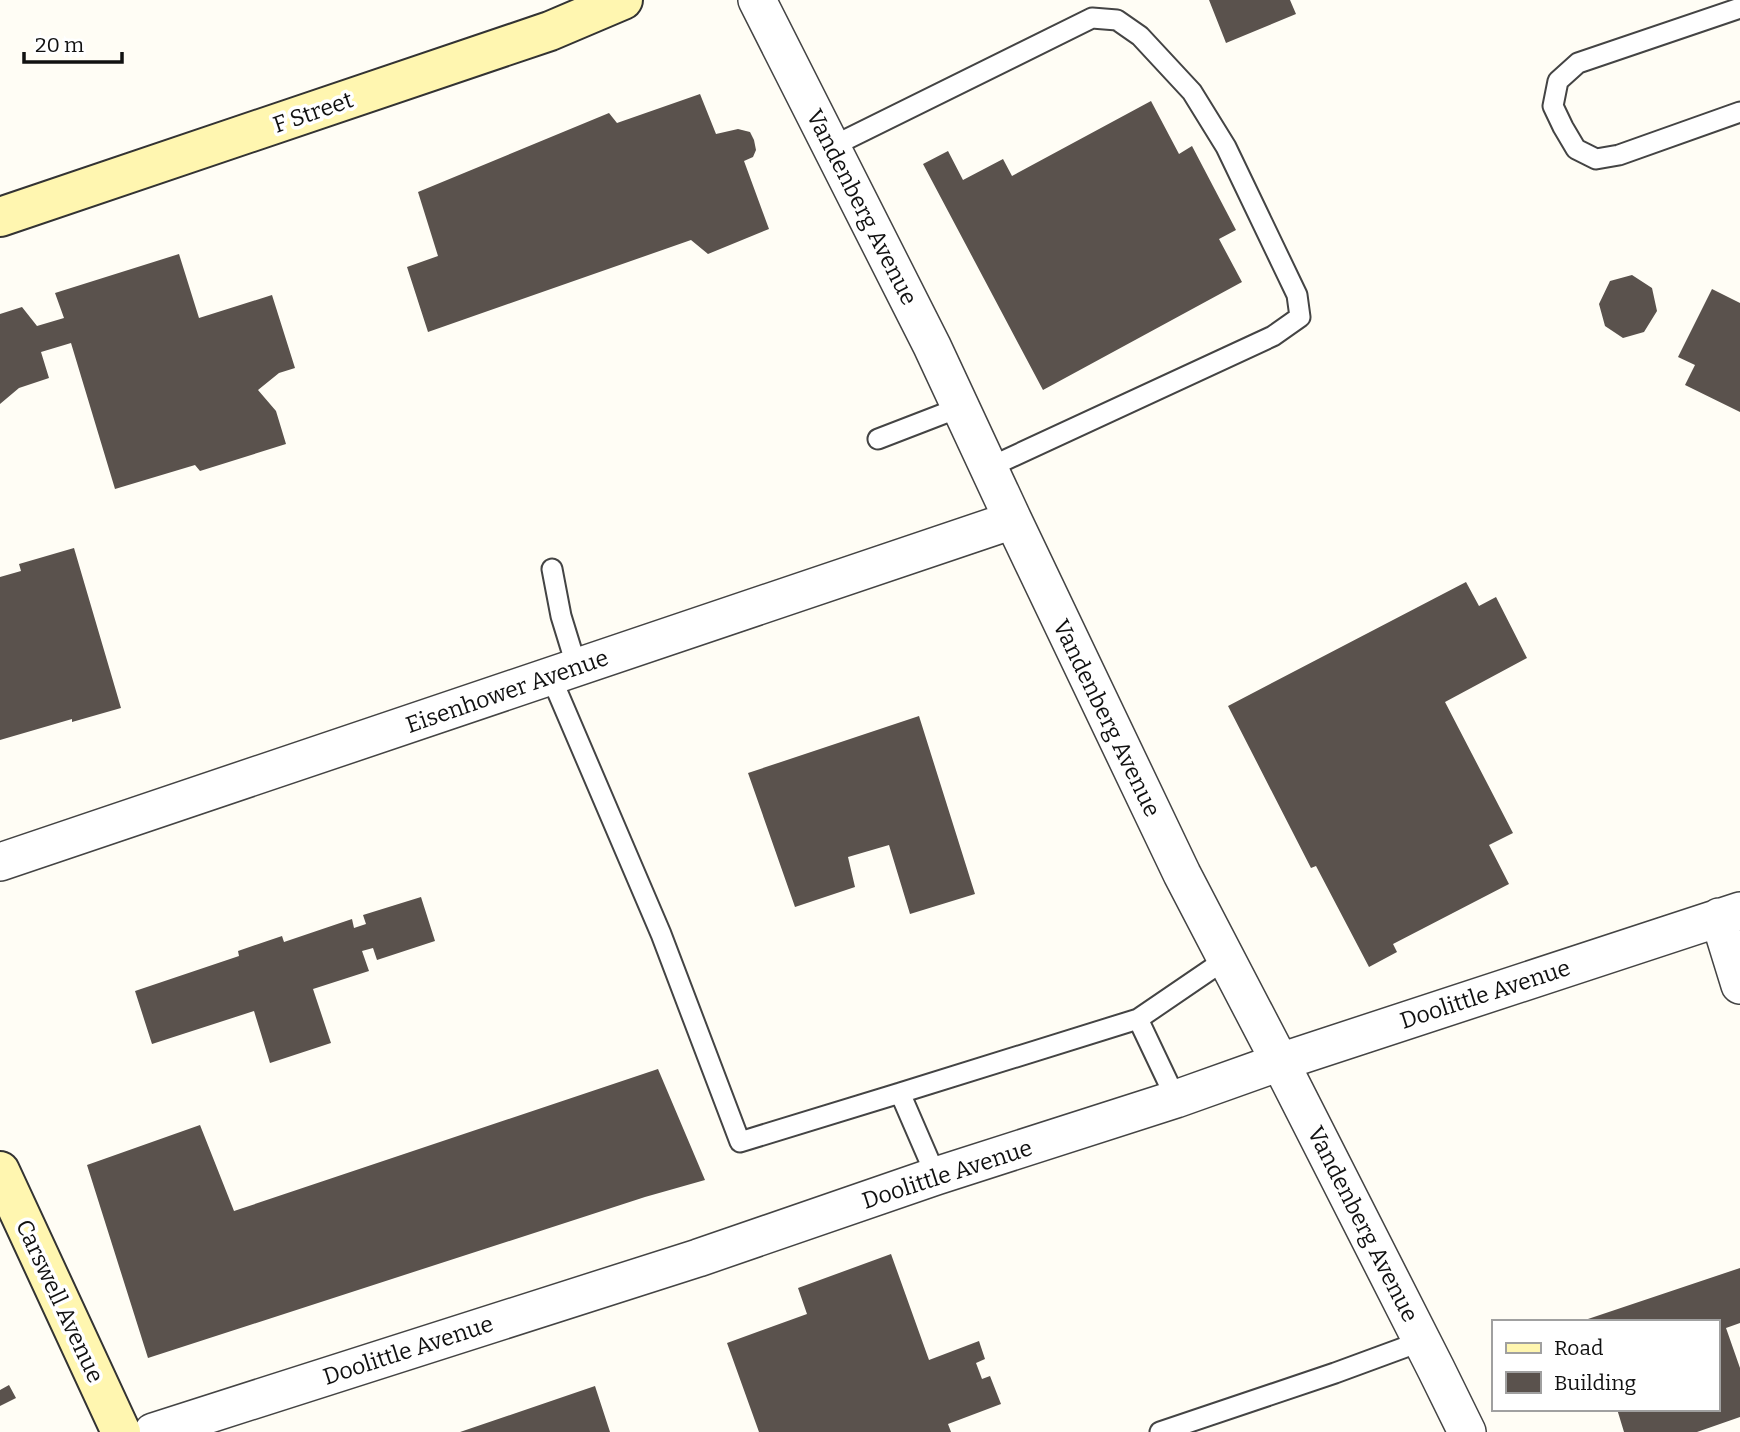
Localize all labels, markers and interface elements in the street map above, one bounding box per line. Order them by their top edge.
scale bar [24,21,122,65]
text: 20 m [35,32,84,58]
street label: F Street [269,85,357,139]
street label: Vandenberg Avenue [801,104,923,310]
street label: Vandenberg Avenue [1047,615,1167,821]
street label: Eisenhower Avenue [402,643,612,739]
street label: Doolittle Avenue [1396,953,1574,1035]
street label: Vandenberg Avenue [1302,1121,1424,1327]
street label: Doolittle Avenue [858,1133,1036,1215]
street label: Carswell Avenue [10,1215,110,1387]
street label: Doolittle Avenue [319,1309,497,1391]
legend [1492,1320,1719,1411]
text: Road [1554,1335,1603,1361]
text: Building [1554,1370,1637,1396]

